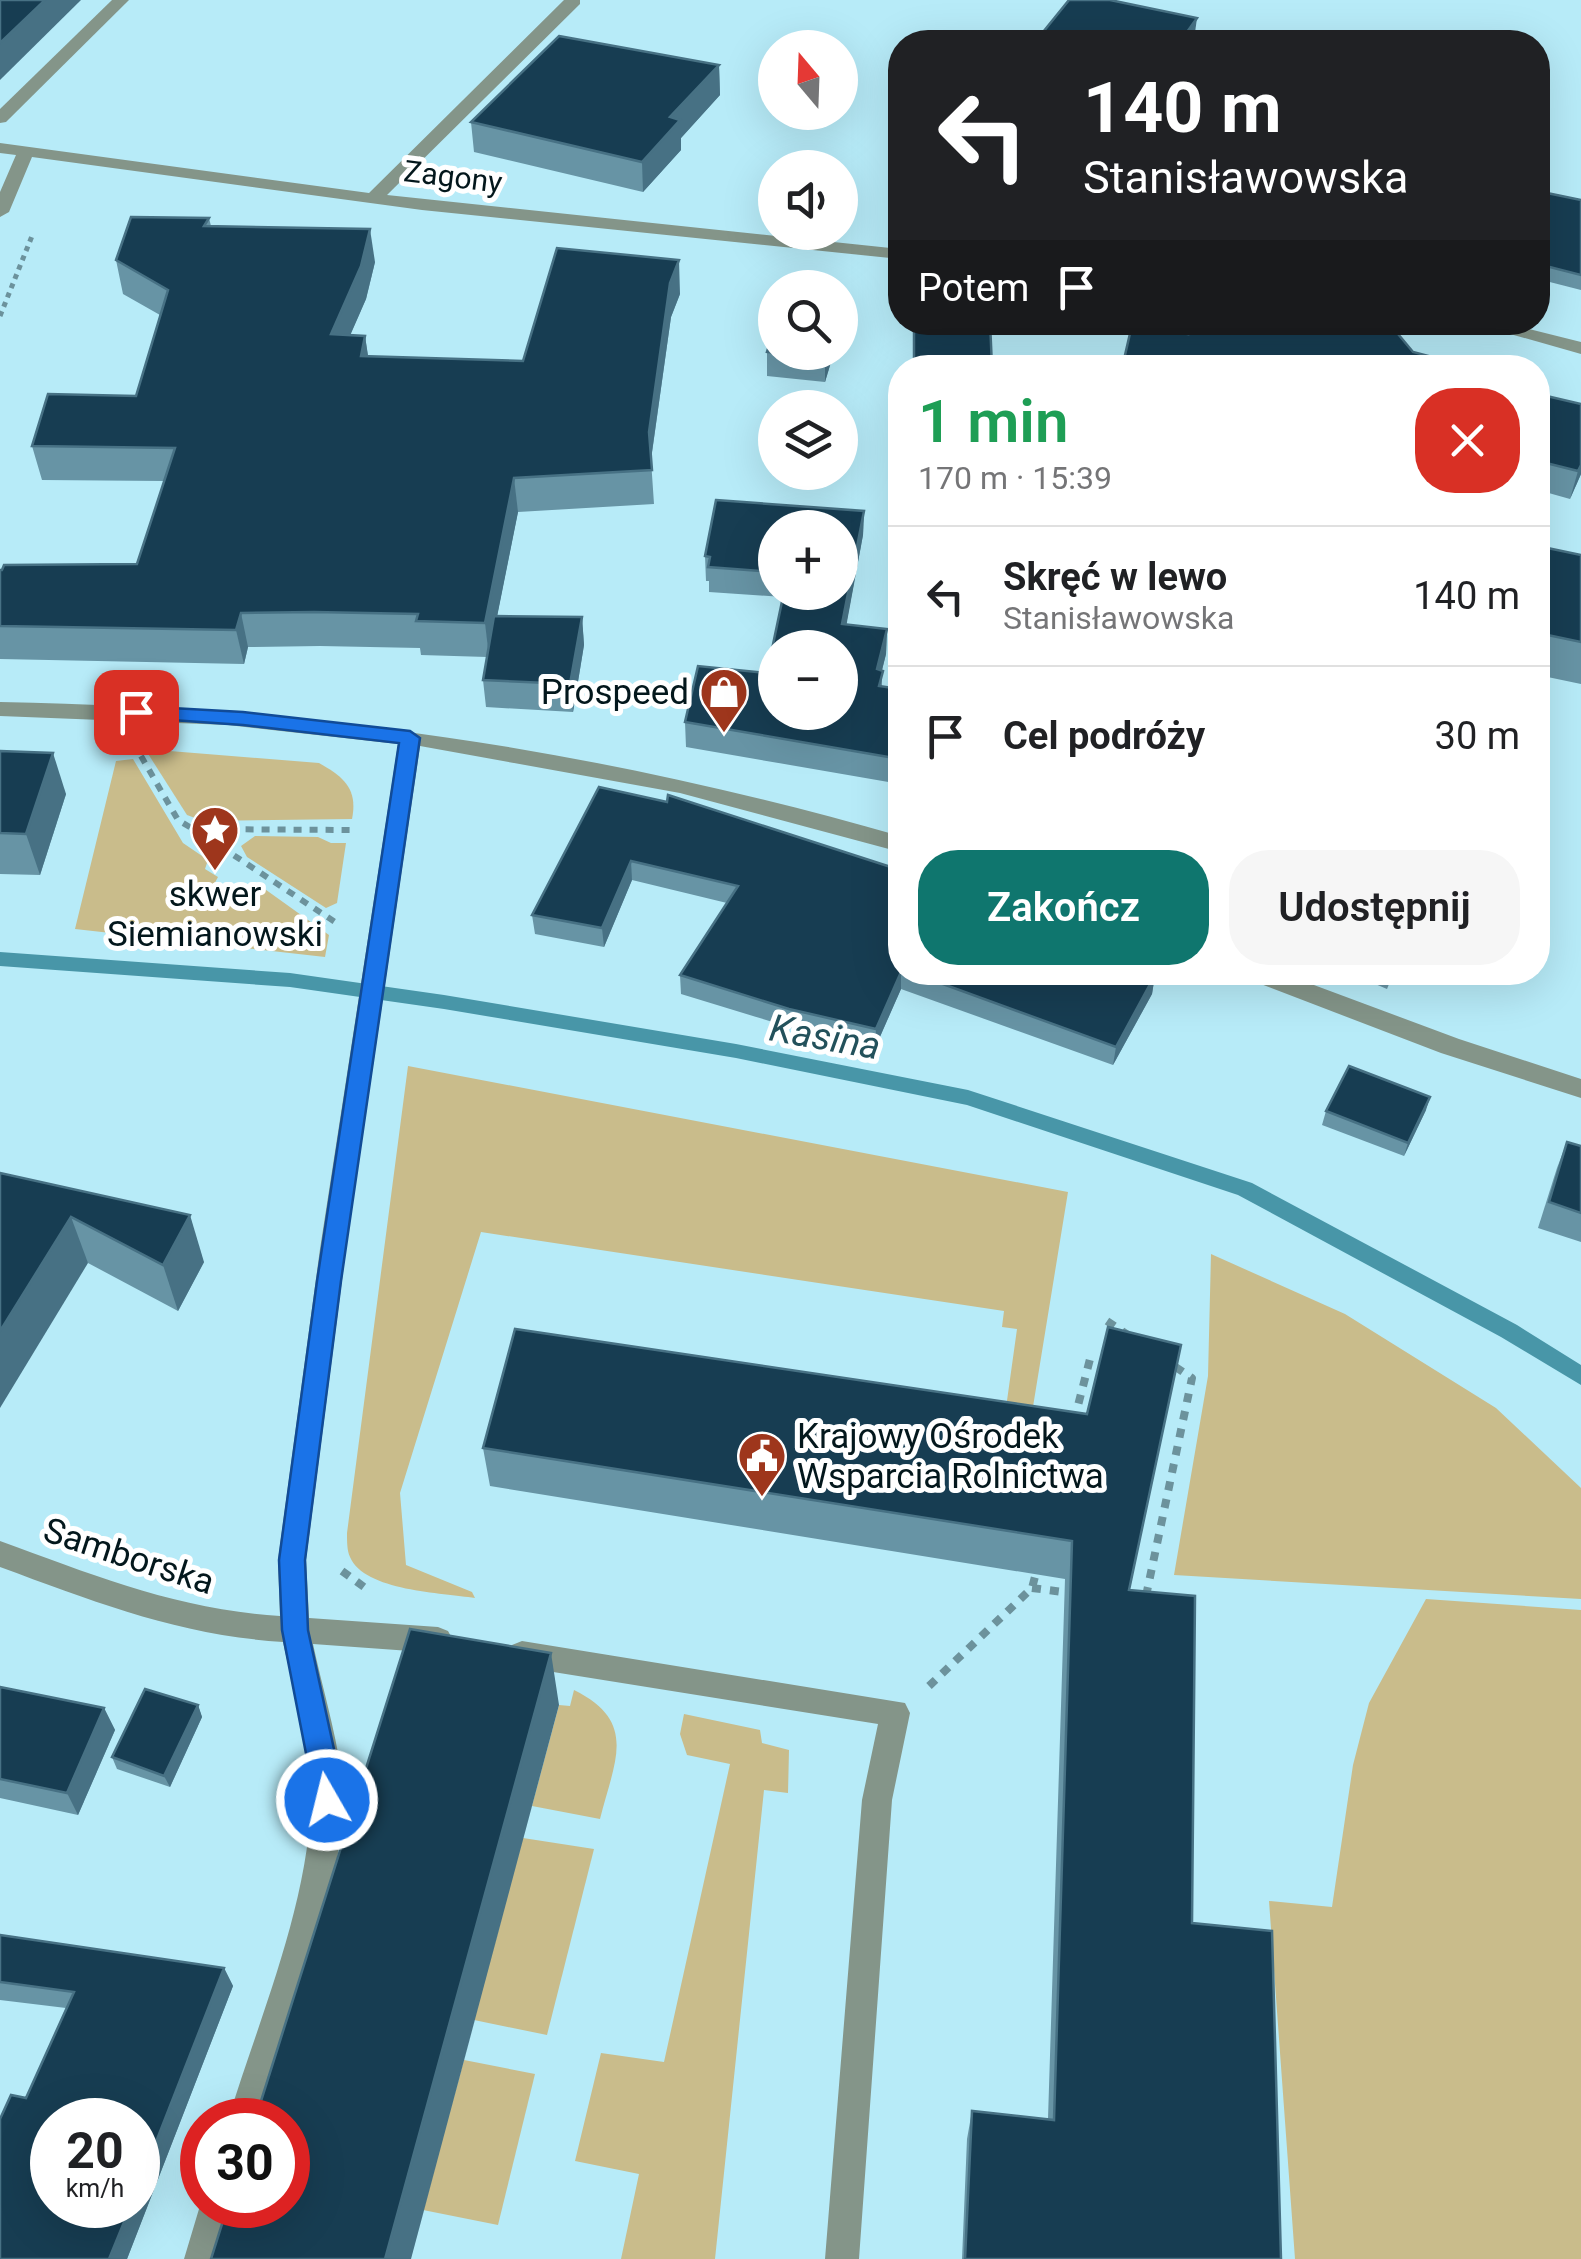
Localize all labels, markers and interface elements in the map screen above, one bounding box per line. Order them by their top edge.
north arrow [758,30,858,130]
map controls [758,30,858,730]
text: 140 m [1083,67,1282,149]
icon: left [918,70,1048,200]
button: sound [758,150,858,250]
text: Stanisławowska [1083,151,1408,204]
street label: Zagony [402,153,504,200]
icon: arrive [1049,260,1104,315]
text: Potem [918,266,1029,310]
button: search [758,270,858,370]
text: 1 min [918,386,1068,457]
button: close [1415,388,1520,493]
button: layers [758,390,858,490]
text: 170 m · 15:39 [918,459,1112,497]
button: + [758,510,858,610]
text: Skręć w lewo [1003,555,1227,599]
icon: left [918,569,973,624]
text: 140 m [1413,574,1520,618]
text: Stanisławowska [1003,599,1234,637]
button: − [758,630,858,730]
shop icon: Prospeed [698,666,750,734]
pin [94,670,179,755]
place label: Prospeed [541,672,689,713]
icon: arrive [109,685,164,740]
icon: arrive [918,709,973,764]
text: Cel podróży [1003,714,1205,758]
text: 30 m [1435,714,1520,758]
place icon: skwer Siemianowski [189,804,241,872]
button: Zakończ [918,850,1209,965]
button: Udostępnij [1229,850,1520,965]
place label: skwer Siemianowski [107,874,323,955]
water label: Kasina [766,1006,884,1068]
place label: Krajowy Ośrodek Wsparcia Rolnictwa [797,1416,1104,1497]
public building icon: Krajowy Ośrodek Wsparcia Rolnictwa [736,1430,788,1498]
street label: Samborska [38,1510,219,1603]
position arrow [275,1748,379,1852]
speed limit sign: 30 [180,2098,310,2228]
text: 20 [66,2122,124,2180]
text: km/h [66,2174,124,2203]

